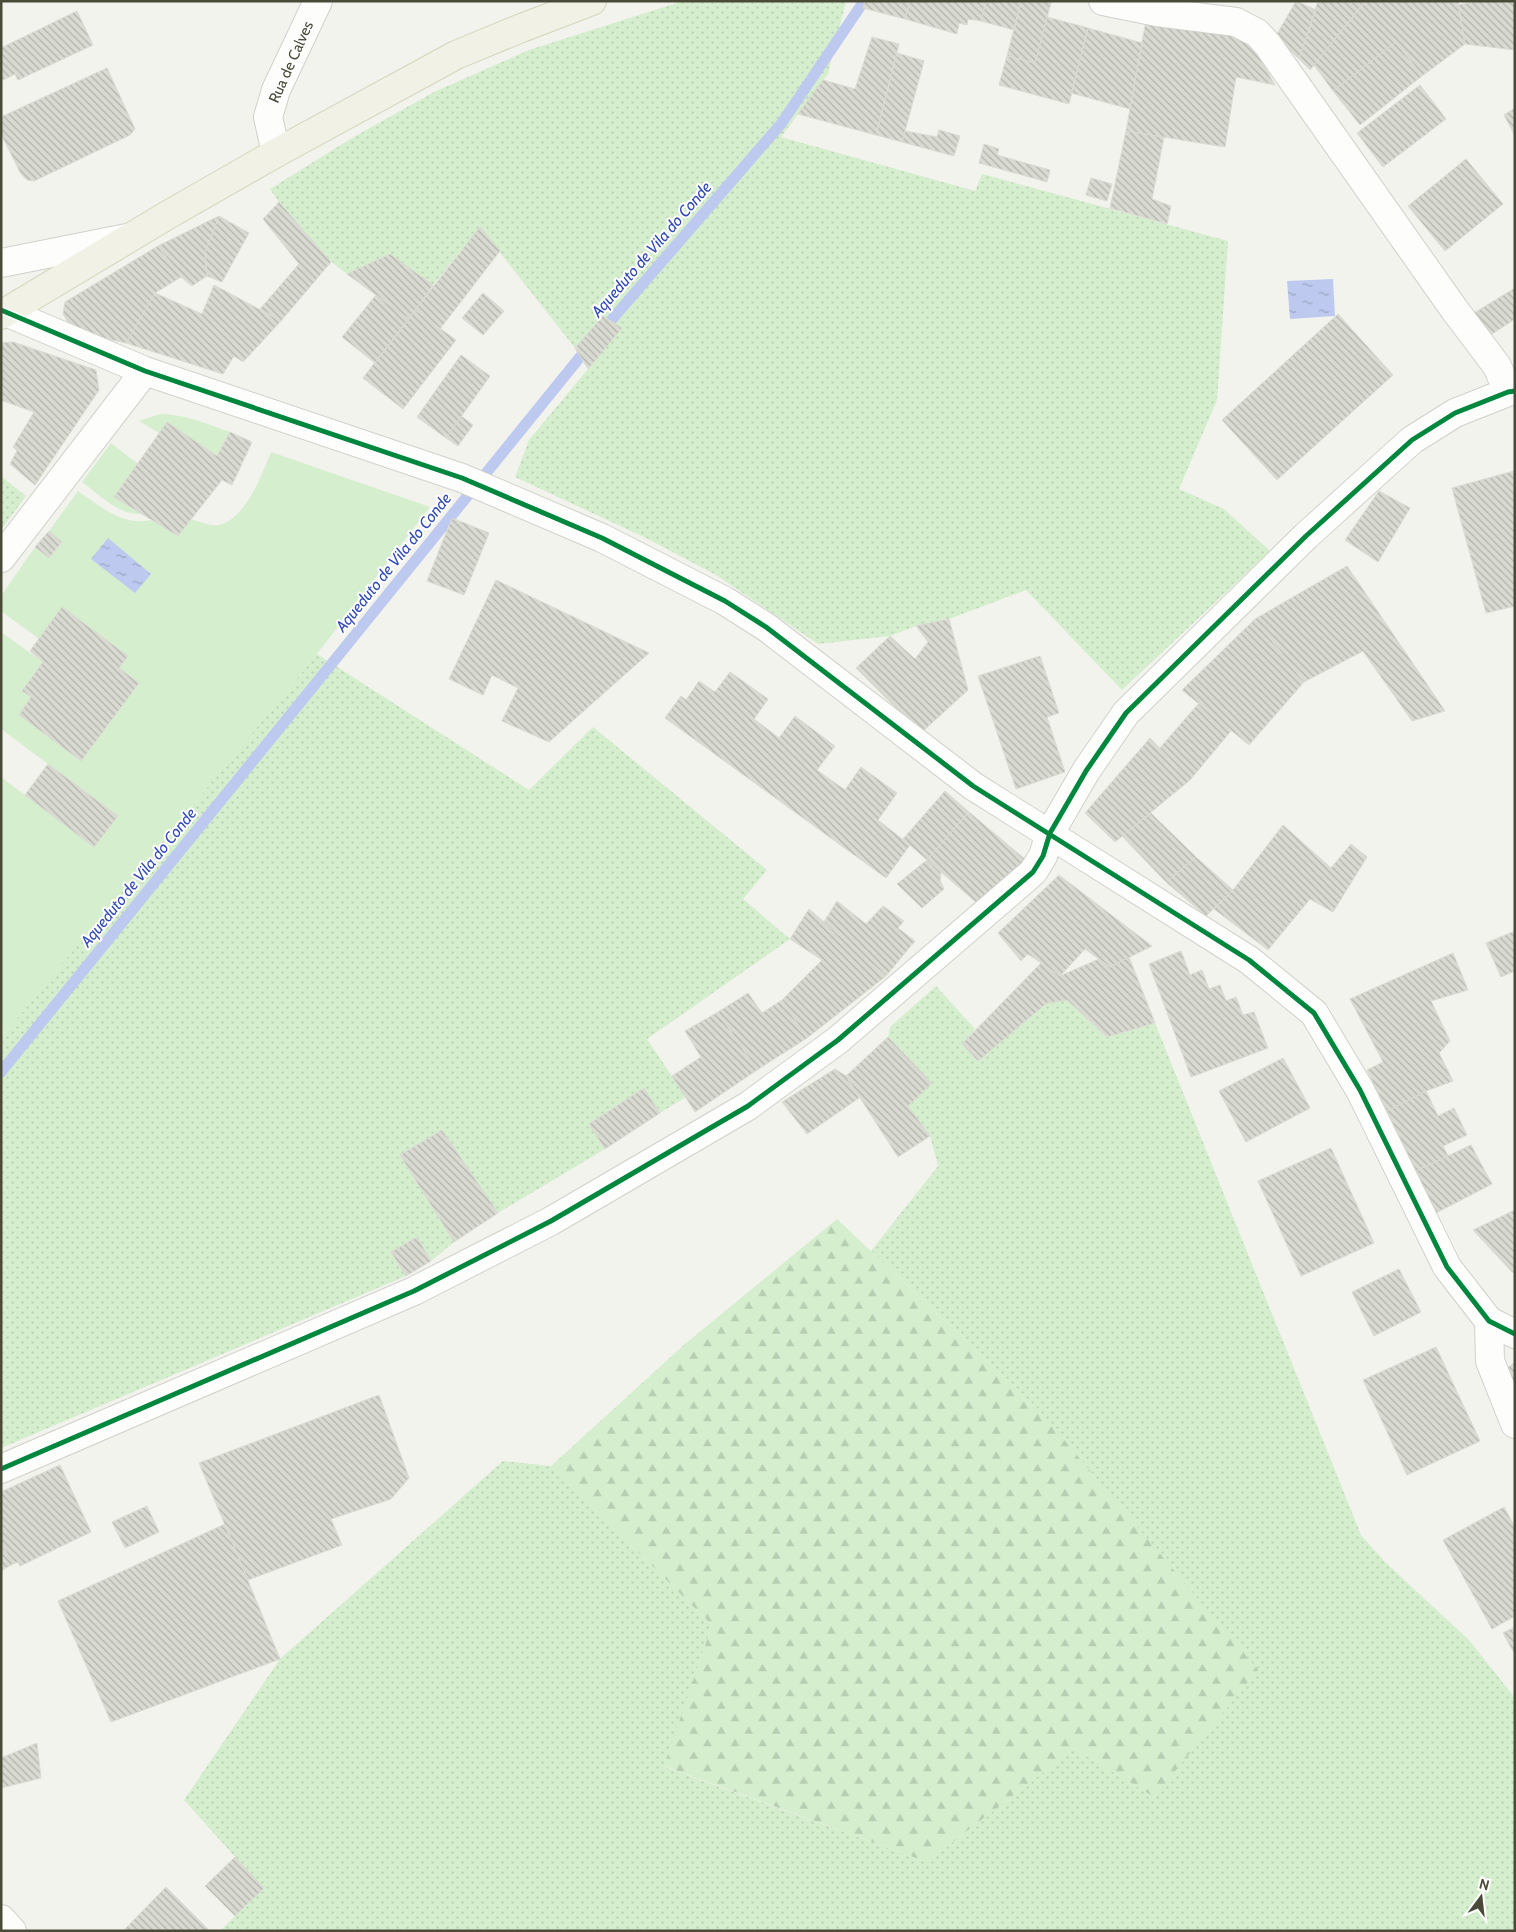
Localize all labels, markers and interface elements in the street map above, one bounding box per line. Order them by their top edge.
street label: Rua de Calves [265,18,317,106]
water label: Aqueduto de Vila do Conde [587,178,715,322]
water label: Aqueduto de Vila do Conde [331,489,455,636]
water label: Aqueduto de Vila do Conde [76,804,200,951]
north arrow [1456,1872,1506,1922]
text: N [1477,1874,1491,1894]

